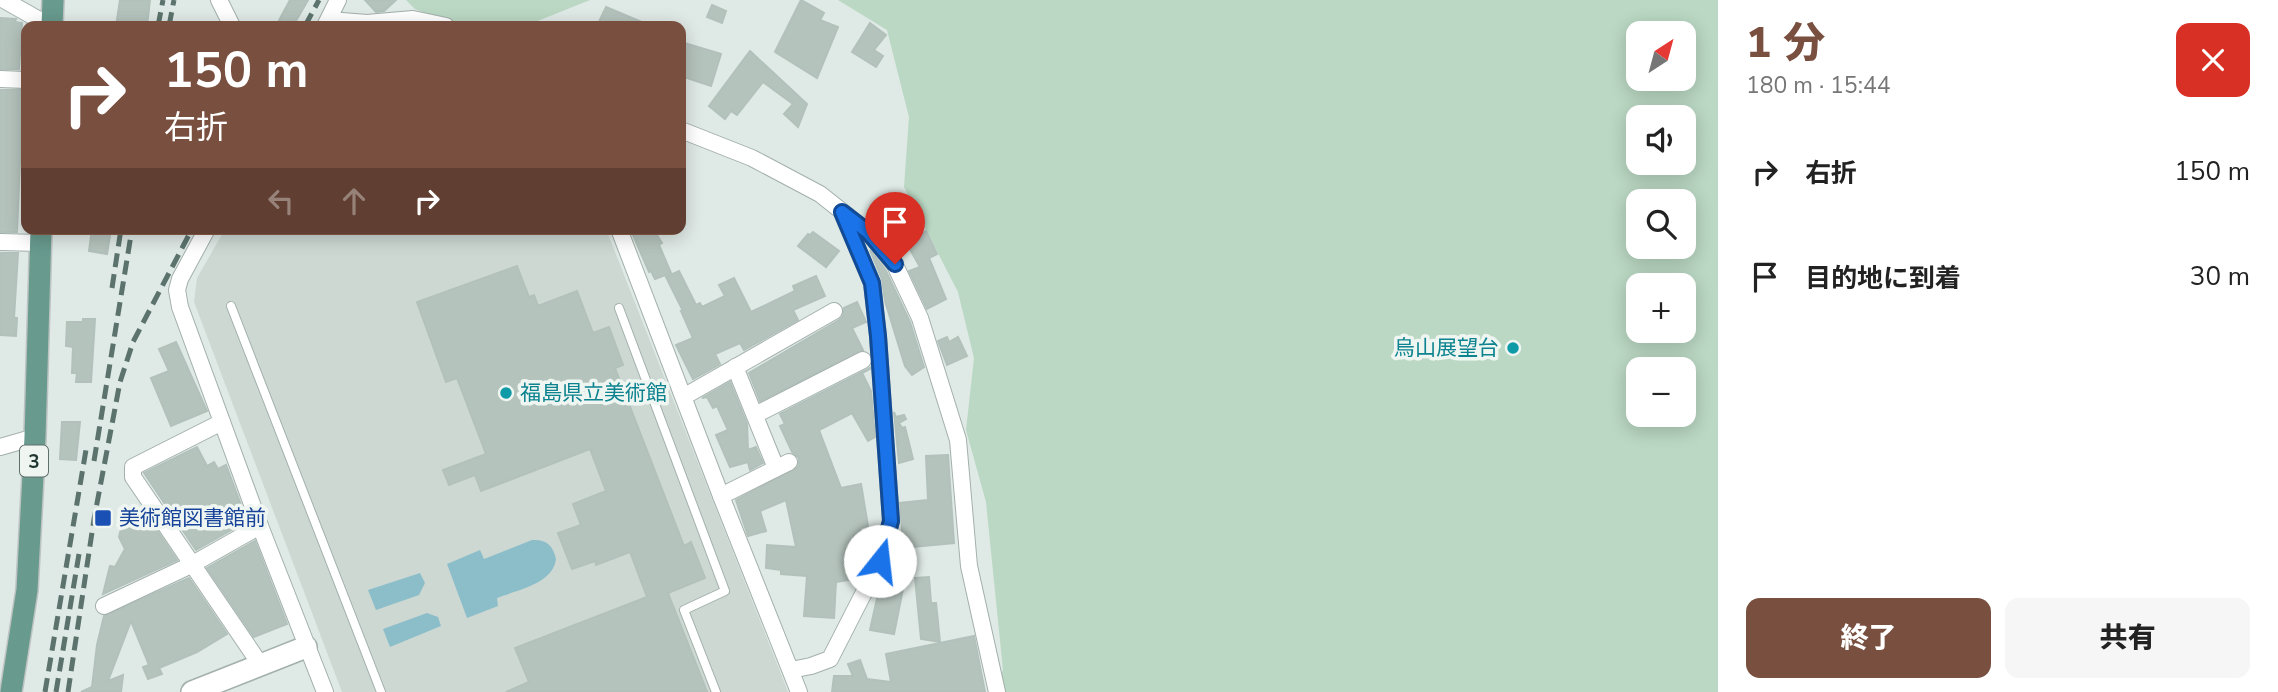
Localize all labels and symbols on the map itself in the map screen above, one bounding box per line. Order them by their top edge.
north arrow [1626,21,1696,91]
pin [865,192,925,264]
place label: 烏山展望台 [1394,334,1499,362]
marker: 烏山展望台 [1505,340,1521,356]
place label: 福島県立美術館 [520,379,667,407]
marker: 福島県立美術館 [498,385,514,401]
road number: 3 [20,446,48,476]
place label: 美術館図書館前 [119,504,266,532]
marker: 美術館図書館前 [93,508,113,528]
position arrow [843,524,917,598]

